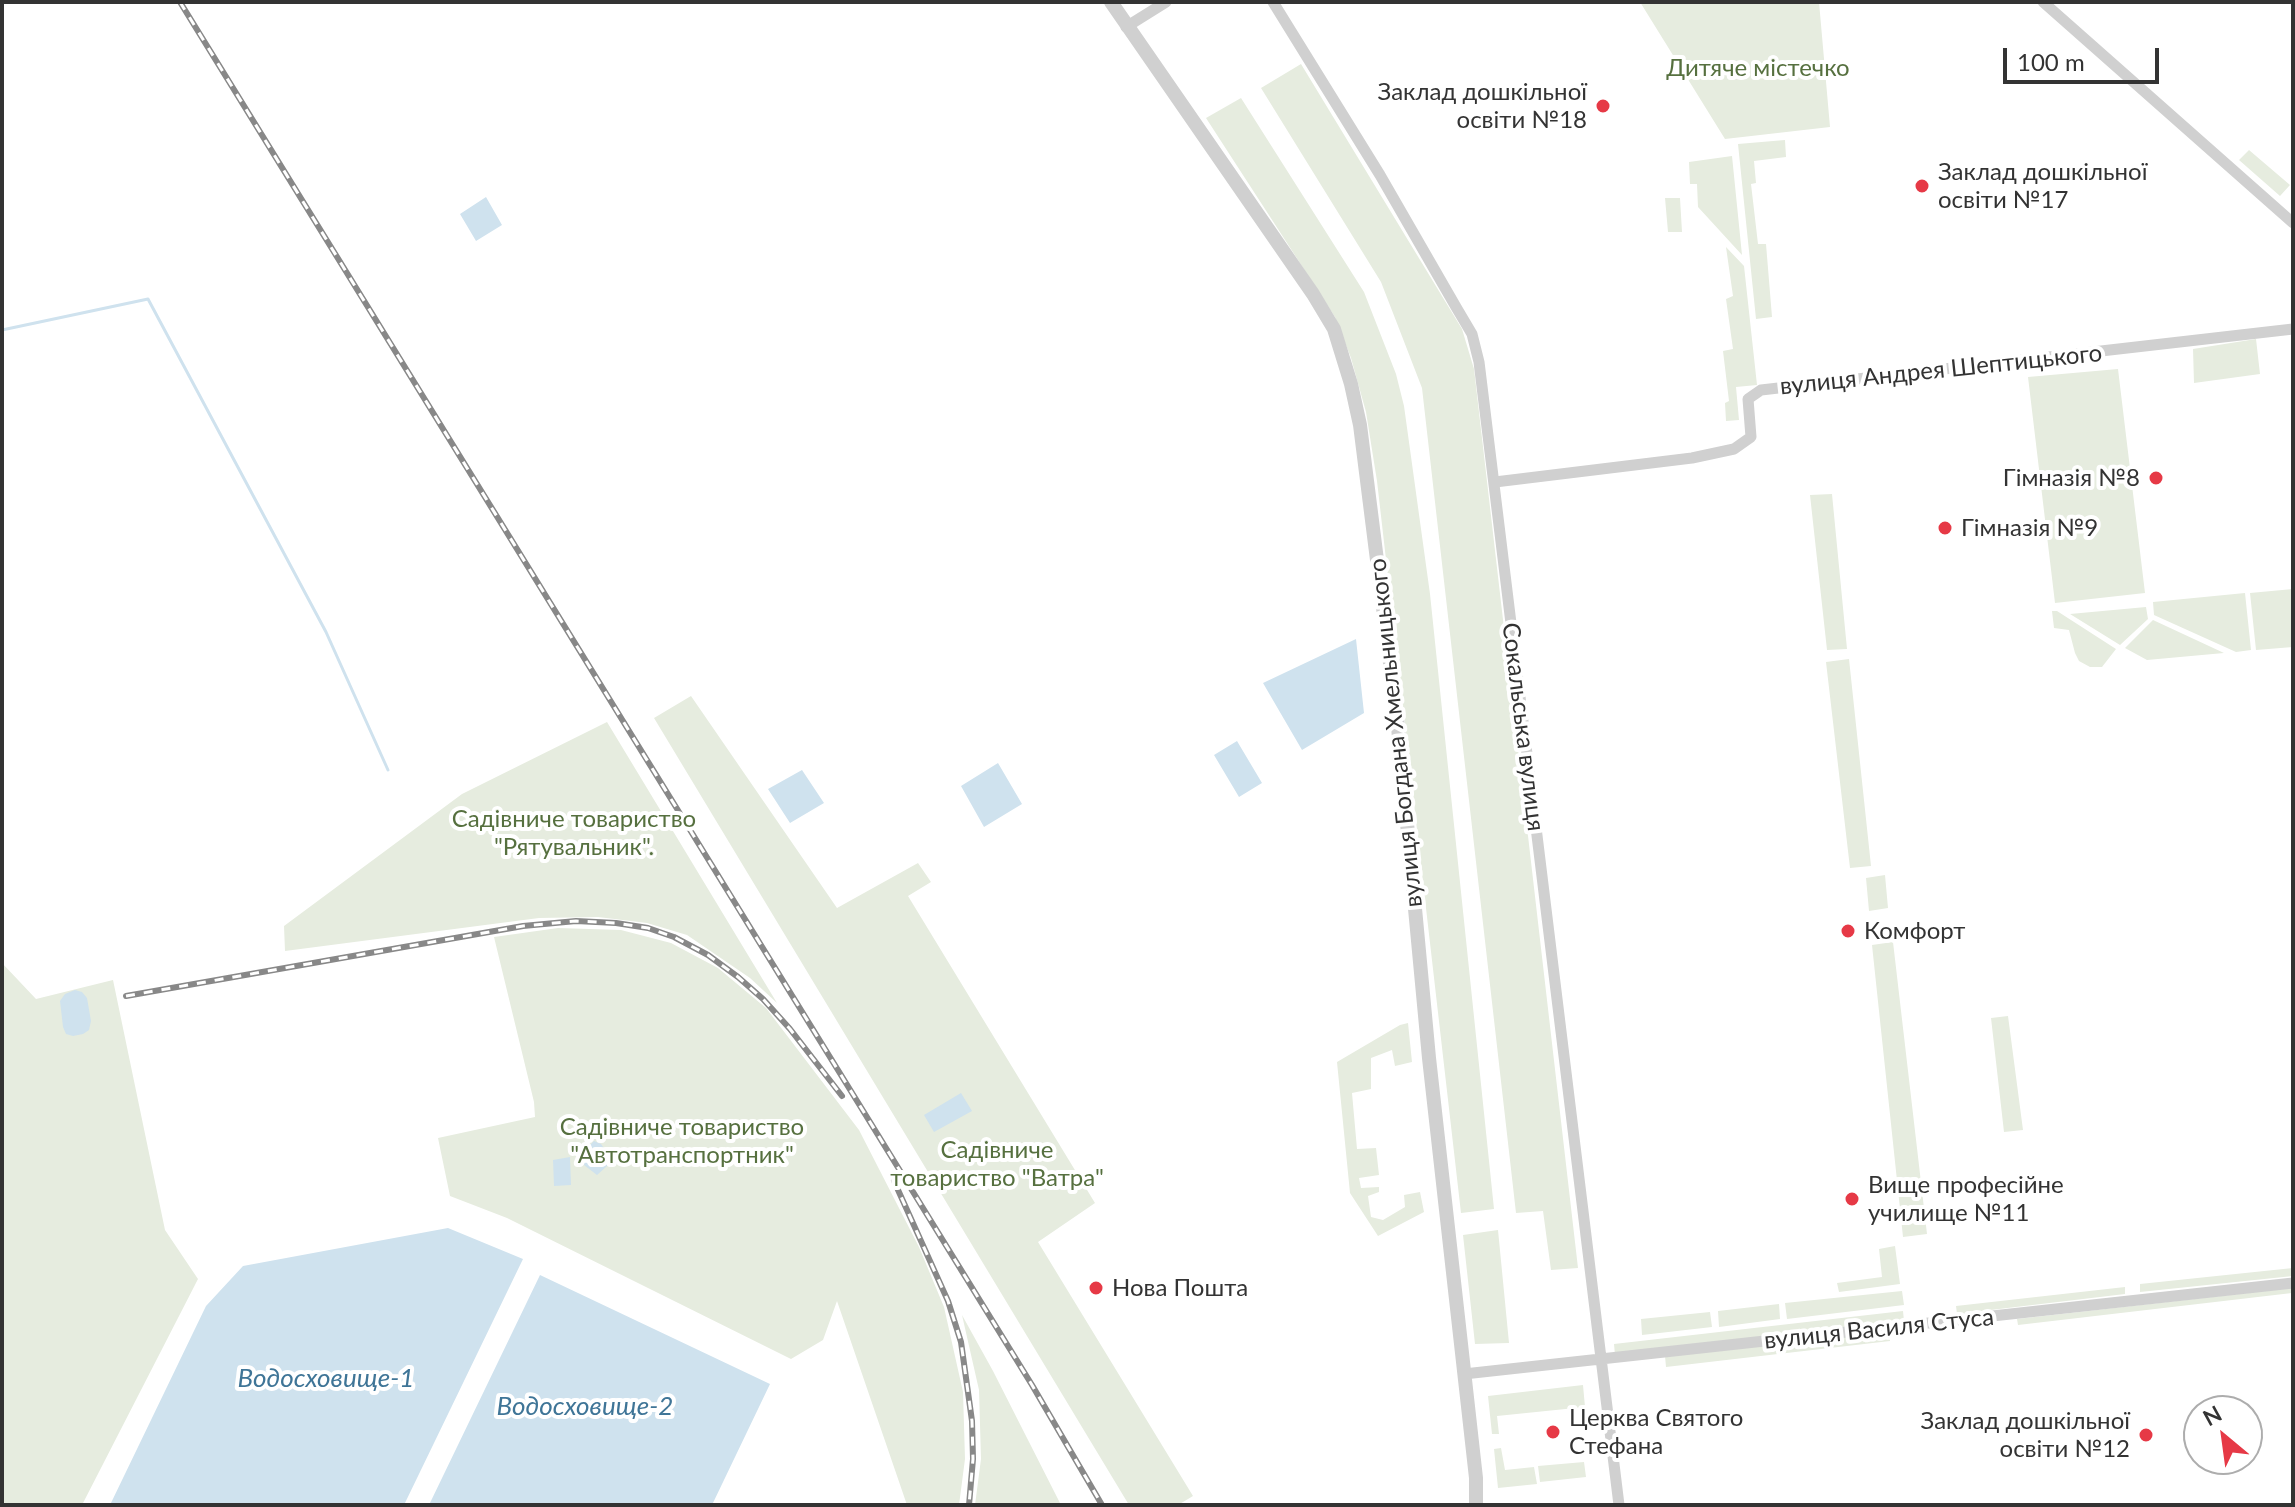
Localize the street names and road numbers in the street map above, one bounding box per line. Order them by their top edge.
street label: вулиця Андрея Шептицького [1778,339,2104,401]
street label: вулиця Богдана Хмельницького [1363,557,1429,909]
street label: Сокальська вулиця [1496,621,1550,833]
street label: вулиця Василя Стуса [1763,1303,1995,1355]

